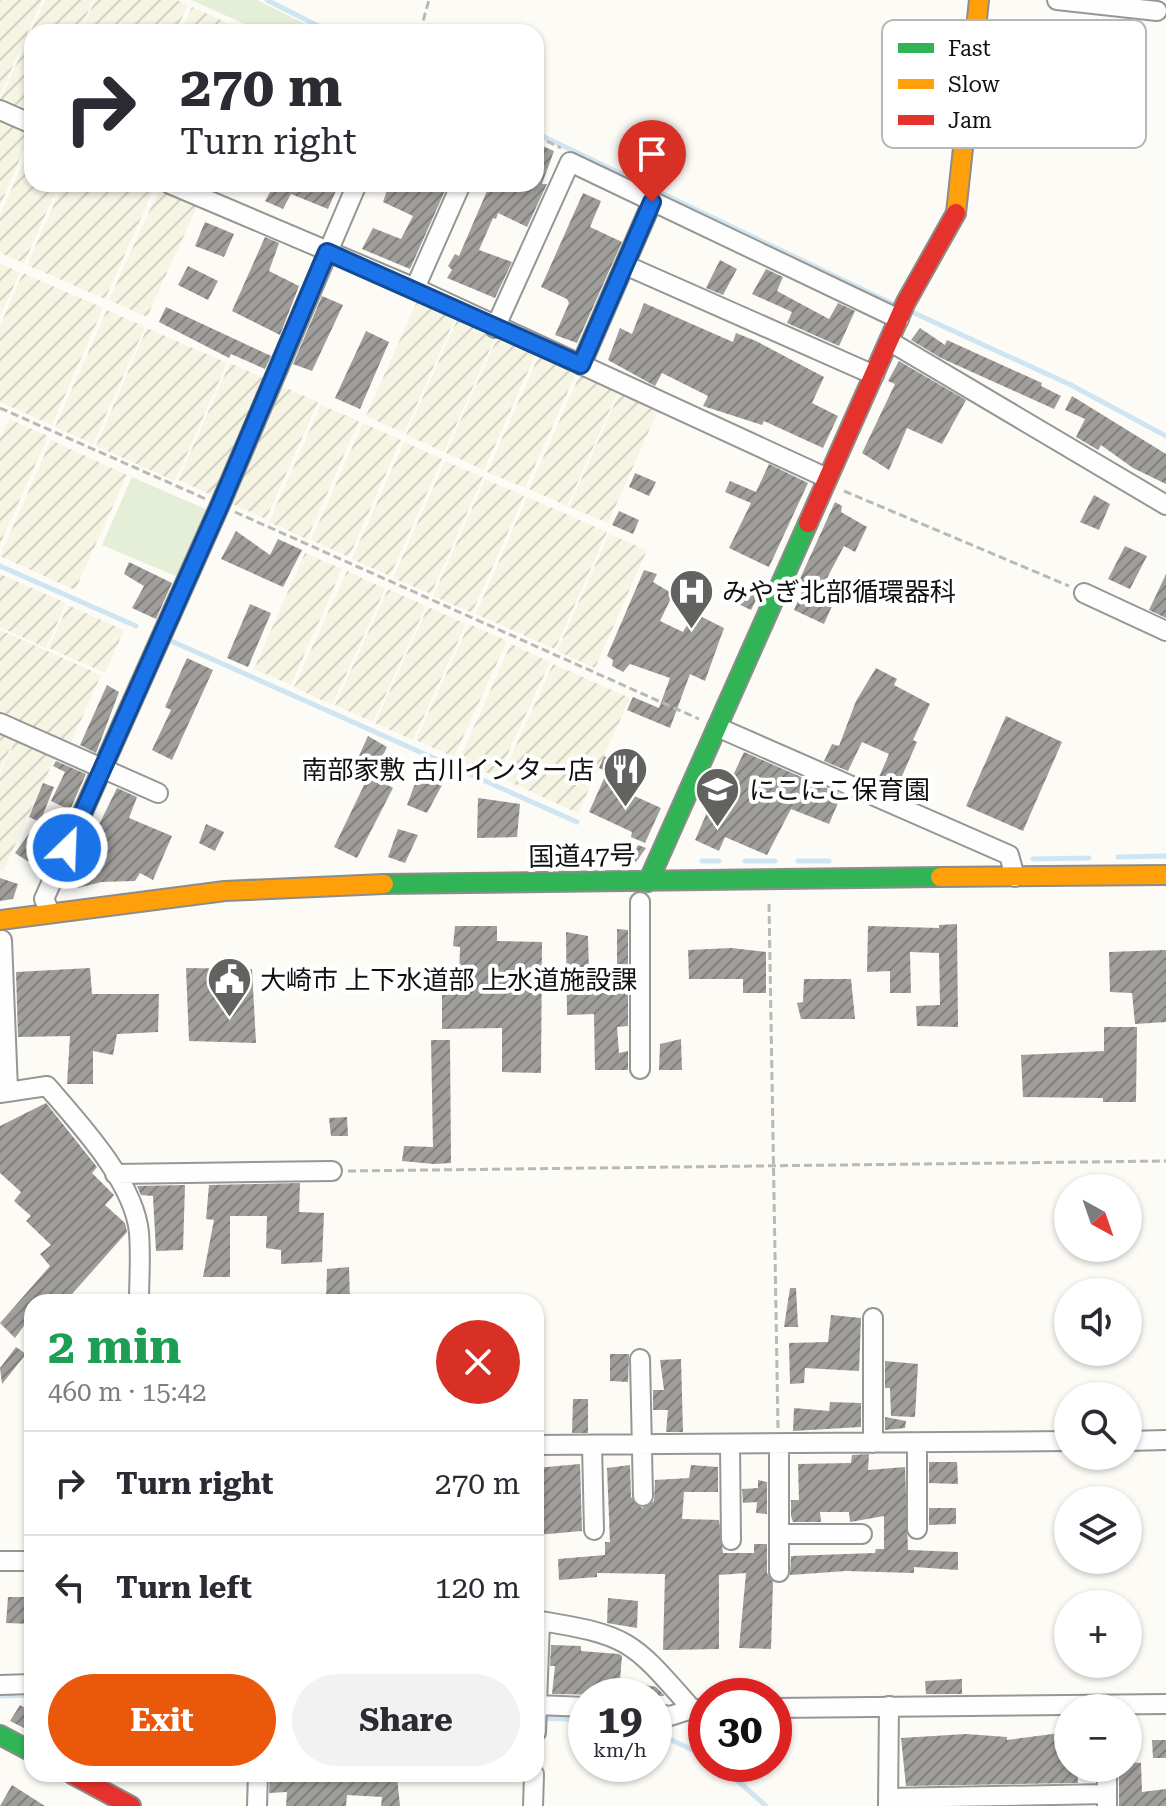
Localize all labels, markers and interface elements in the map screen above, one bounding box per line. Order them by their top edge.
legend [882,20,1146,148]
text: Fast [948,36,991,61]
text: 270 m [180,54,342,120]
icon: right [48,56,152,160]
text: Slow [948,72,1001,97]
text: Jam [948,108,992,133]
pin [618,120,686,202]
text: Turn right [180,121,357,163]
icon: arrive [630,132,674,176]
hospital icon: みやぎ北部循環器科 [667,568,715,631]
place label: みやぎ北部循環器科 [722,577,956,607]
restaurant icon: 南部家敷 古川インター店 [601,746,649,809]
place label: 南部家敷 古川インター店 [301,755,594,785]
school or university icon: にこにこ保育園 [694,766,742,829]
place label: にこにこ保育園 [749,775,930,805]
position arrow [25,806,109,890]
street label: 国道47号 [528,840,636,872]
public building icon: 大崎市 上下水道部 上水道施設課 [205,956,253,1019]
place label: 大崎市 上下水道部 上水道施設課 [260,965,637,995]
north arrow [1054,1174,1142,1262]
map controls [1054,1174,1142,1782]
button: sound [1054,1278,1142,1366]
text: 2 min [48,1319,181,1375]
button: close [436,1320,520,1404]
text: 460 m · 15:42 [48,1377,207,1407]
button: search [1054,1382,1142,1470]
icon: right [48,1461,92,1505]
text: Turn right [116,1466,273,1501]
text: 270 m [435,1466,520,1501]
button: layers [1054,1486,1142,1574]
icon: left [48,1565,92,1609]
text: Turn left [116,1570,252,1605]
text: 120 m [435,1570,520,1605]
button: + [1054,1590,1142,1678]
button: Exit [48,1674,276,1766]
button: Share [292,1674,520,1766]
speed limit sign: 30 [688,1678,792,1782]
button: − [1054,1694,1142,1782]
text: 19 [598,1696,642,1743]
text: km/h [593,1738,647,1762]

